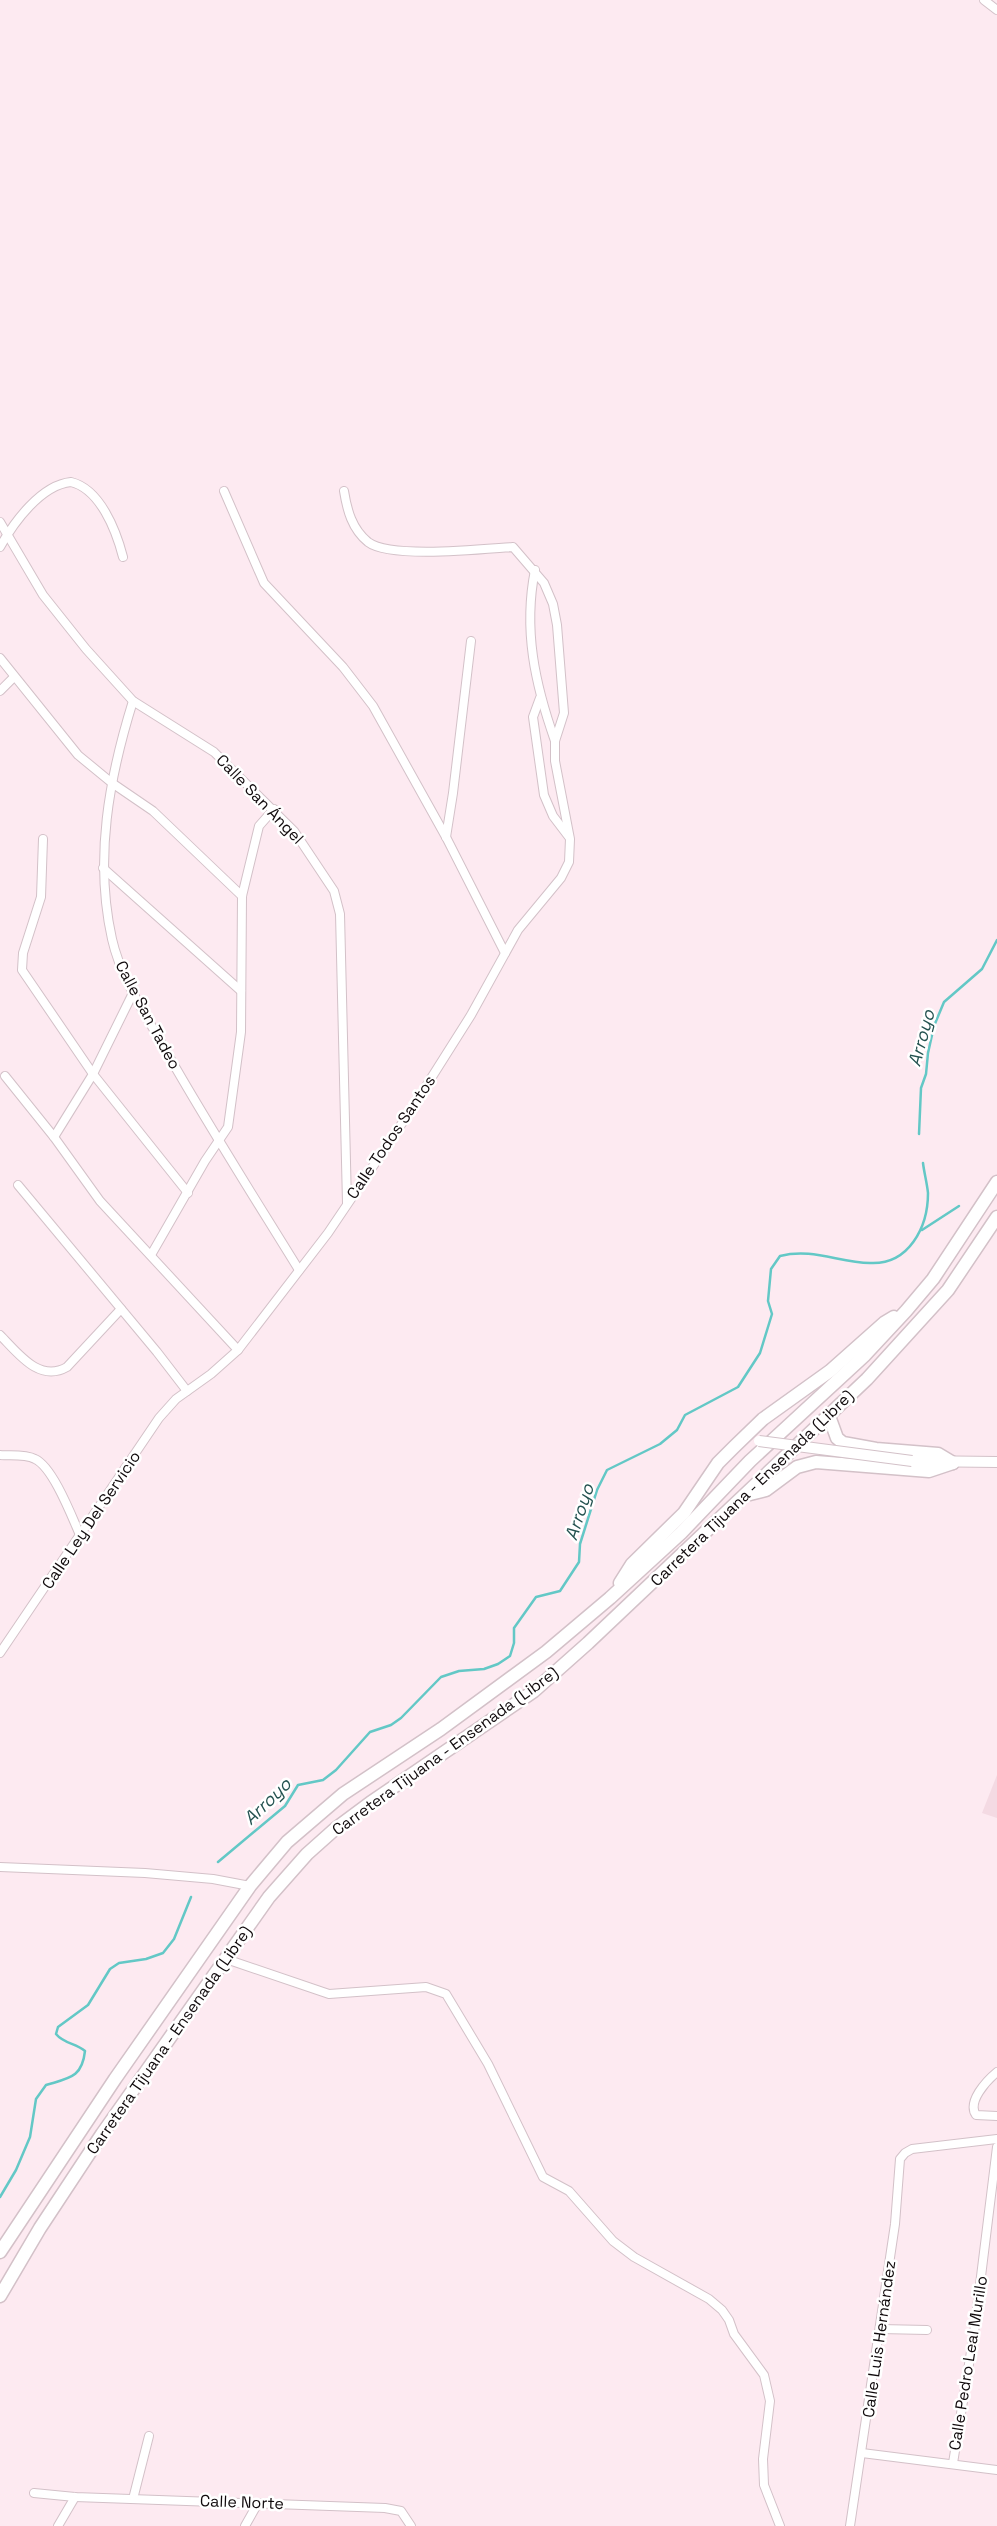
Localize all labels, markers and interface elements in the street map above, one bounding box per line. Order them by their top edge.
street label: Calle San Ángel [212,750,308,848]
street label: Calle San Tadeo [111,957,185,1073]
water label: Arroyo [902,1006,940,1069]
street label: Calle Todos Santos [342,1071,440,1203]
street label: Carretera Tijuana - Ensenada (Libre) [646,1385,858,1591]
street label: Calle Ley Del Servicio [37,1447,145,1593]
water label: Arroyo [559,1480,599,1543]
street label: Carretera Tijuana - Ensenada (Libre) [328,1662,562,1840]
water label: Arroyo [238,1772,296,1829]
street label: Carretera Tijuana - Ensenada (Libre) [82,1922,256,2158]
street label: Calle Luis Hernández [858,2259,900,2419]
street label: Calle Pedro Leal Murillo [944,2274,992,2452]
street label: Calle Norte [200,2490,284,2514]

